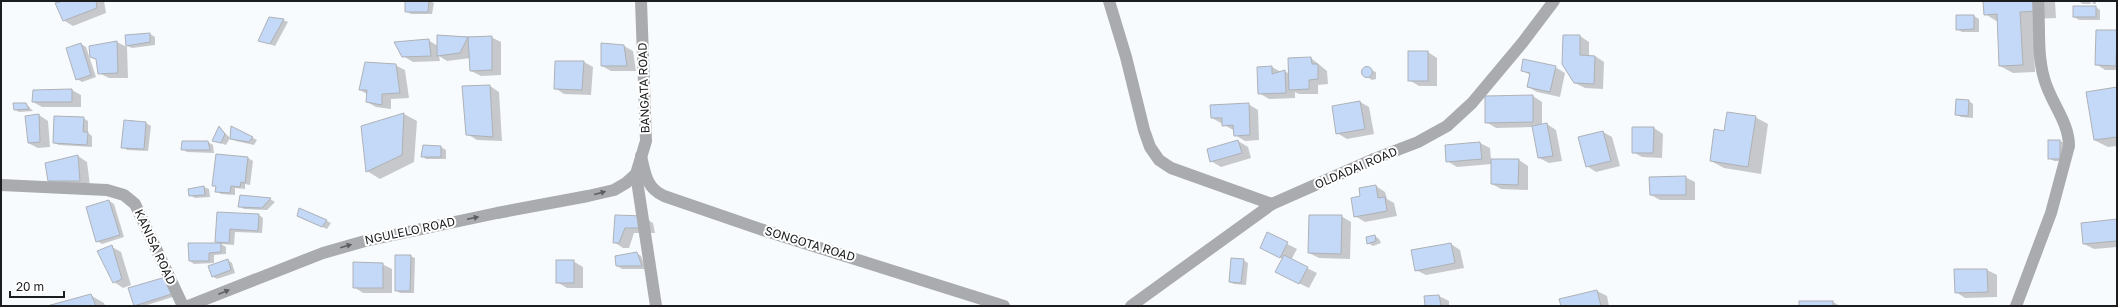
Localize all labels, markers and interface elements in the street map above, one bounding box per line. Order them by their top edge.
street label: BANGATA ROAD [634,42,653,134]
street label: OLDADAI ROAD [1312,143,1399,192]
one-way arrow [594,190,606,196]
street label: KANISA ROAD [131,207,179,287]
street label: NGULELO ROAD [363,214,456,247]
one-way arrow [467,215,479,221]
street label: SONGOTA ROAD [763,223,857,264]
one-way arrow [340,243,352,249]
scale bar [10,273,64,299]
text: 20 m [16,279,44,294]
one-way arrow [219,288,231,294]

